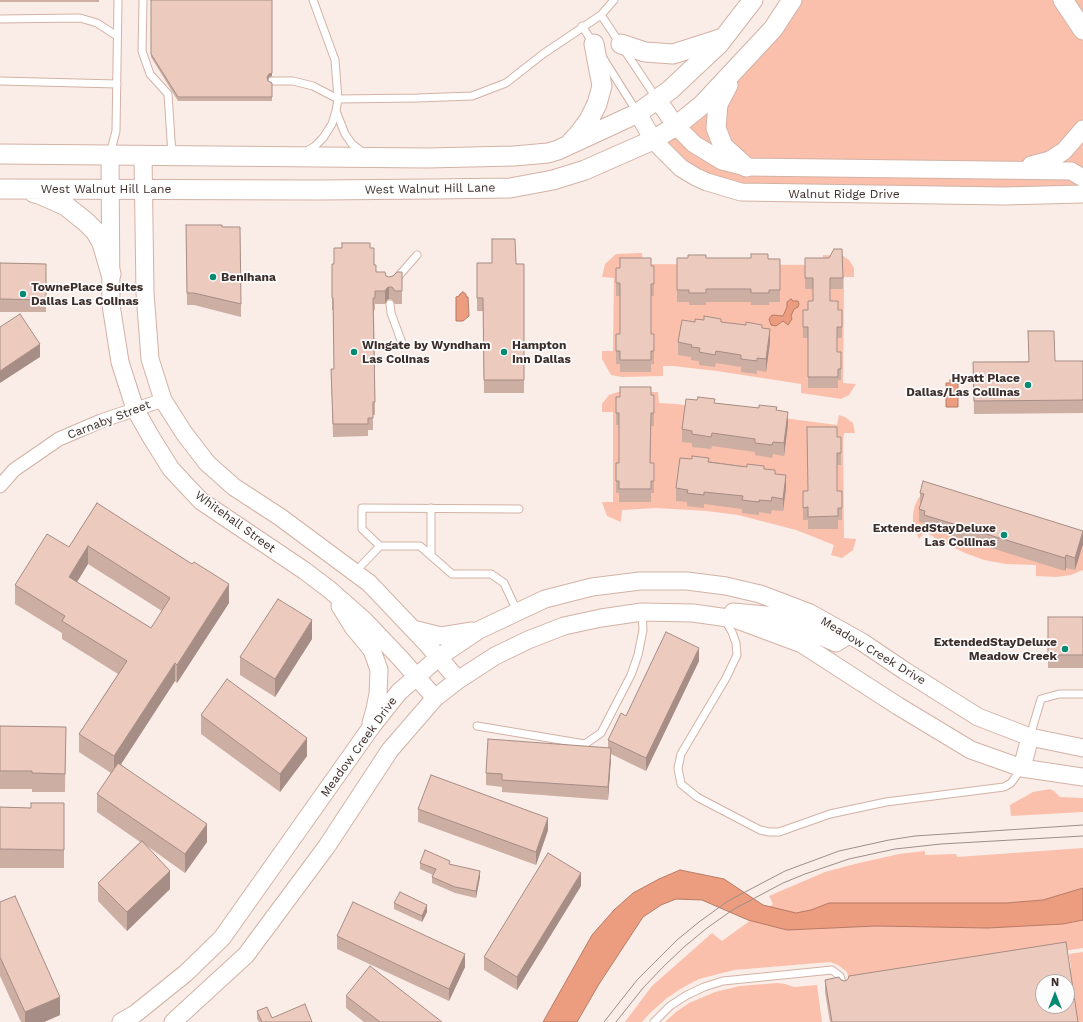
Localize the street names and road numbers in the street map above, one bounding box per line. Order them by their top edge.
street label: West Walnut Hill Lane [365,181,495,197]
street label: West Walnut Hill Lane [41,182,171,196]
street label: Walnut Ridge Drive [788,187,900,201]
street label: Carnaby Street [65,398,153,442]
street label: Whitehall Street [192,488,278,556]
street label: Meadow Creek Drive [818,614,928,688]
street label: Meadow Creek Drive [318,694,400,800]

